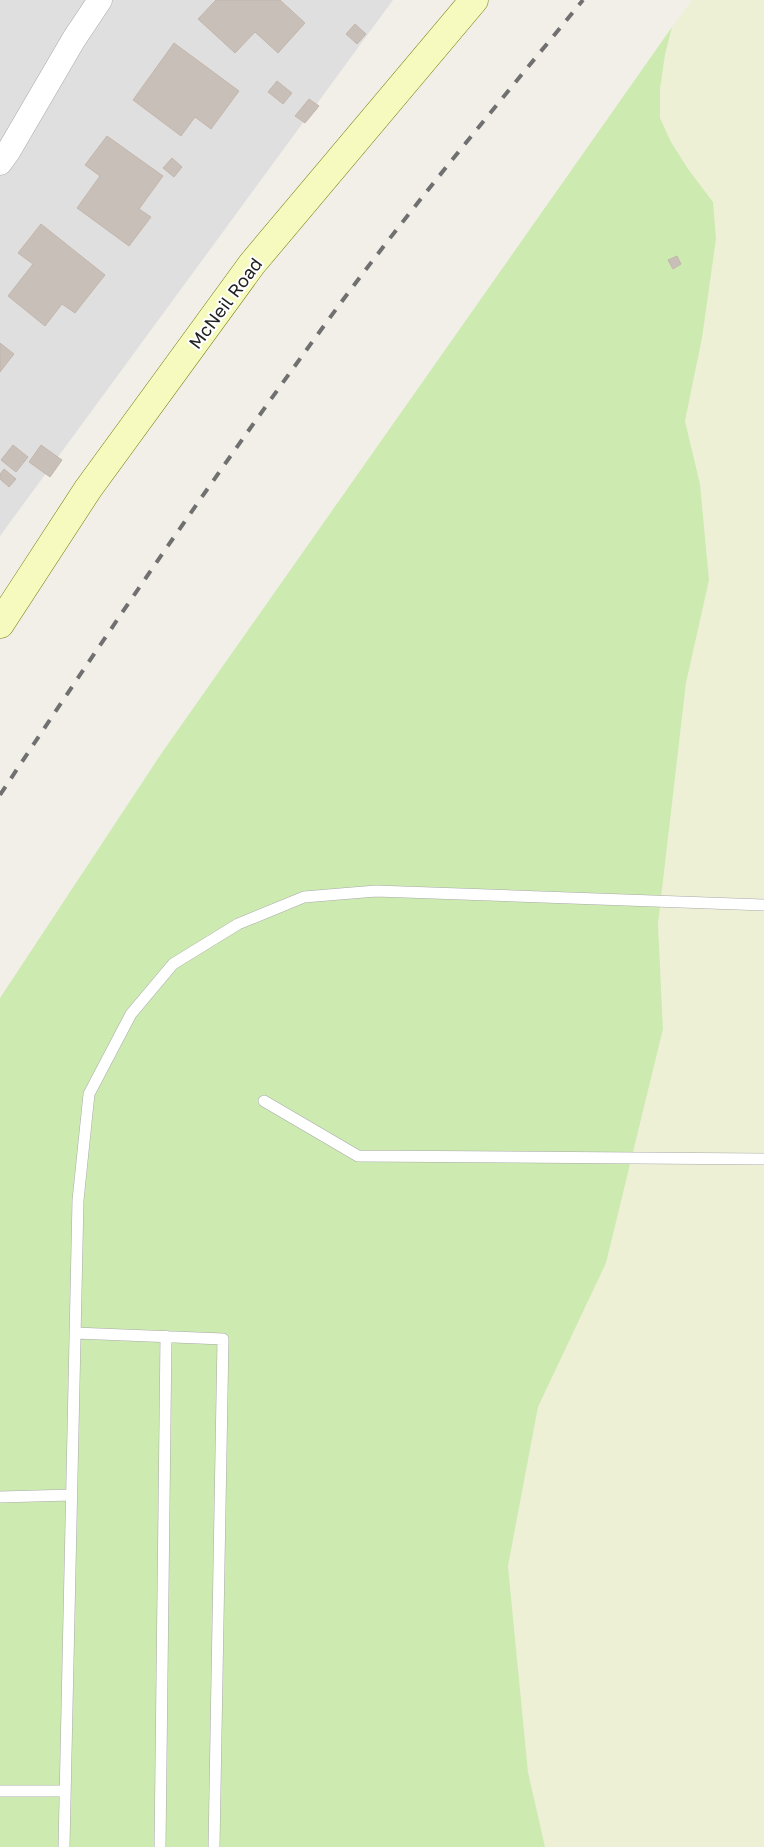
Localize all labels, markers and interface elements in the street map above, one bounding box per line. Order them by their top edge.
street label: McNeil Road [184,253,266,353]

